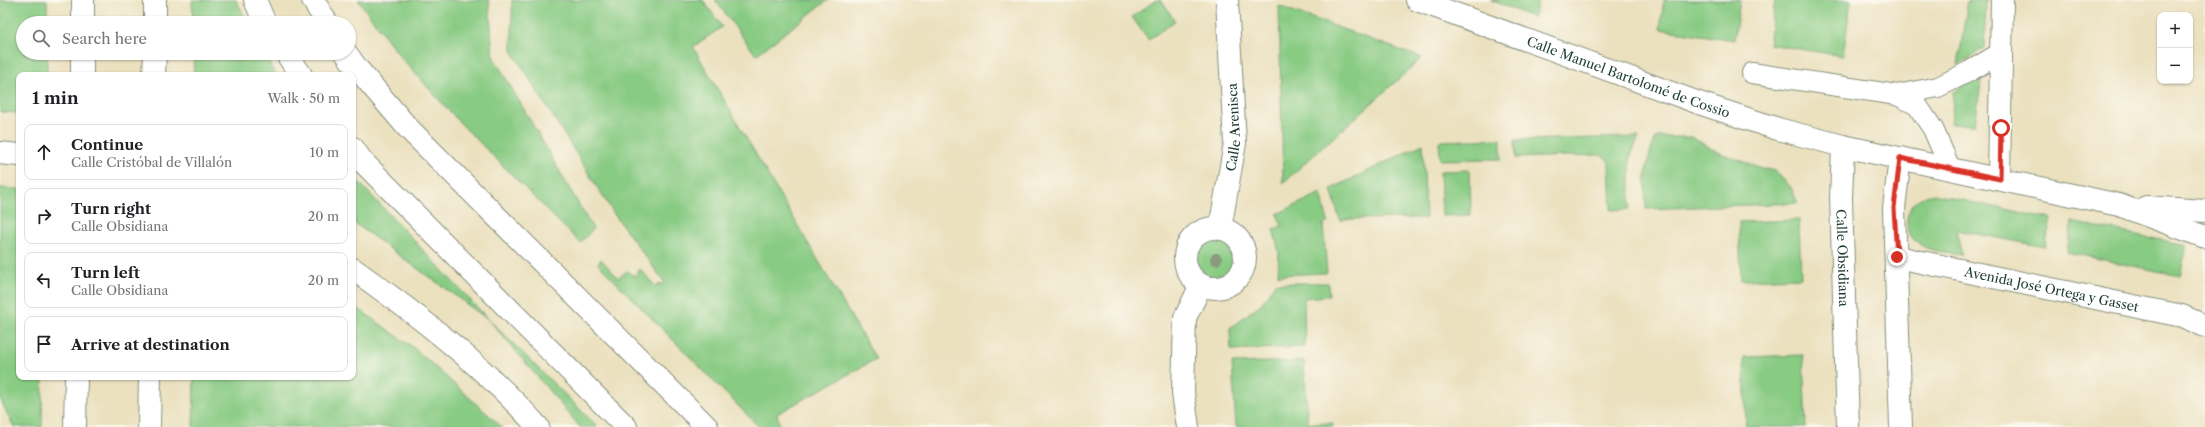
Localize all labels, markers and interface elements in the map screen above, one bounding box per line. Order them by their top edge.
map controls [2157,12,2193,84]
button: + [2157,12,2193,48]
search box [16,16,356,60]
icon: search [30,27,52,49]
text: Search here [62,29,147,48]
street label: Calle Manuel Bartolomé de Cossio [1525,33,1732,121]
button: − [2157,48,2193,84]
street label: Calle Arenisca [1222,83,1243,173]
text: 1 min [32,88,79,108]
text: Walk · 50 m [268,90,340,106]
route start [1992,119,2010,137]
text: Continue [71,135,143,154]
icon: ahead [33,141,55,163]
text: 10 m [310,144,339,160]
text: Calle Cristóbal de Villalón [71,154,232,170]
text: Turn right [71,199,151,218]
icon: right [33,205,55,227]
text: 20 m [308,208,339,224]
street label: Calle Obsidiana [1833,209,1852,307]
text: Calle Obsidiana [71,218,168,234]
route end [1888,248,1906,266]
text: Turn left [71,263,140,282]
street label: Avenida José Ortega y Gasset [1962,263,2141,315]
icon: left [33,269,55,291]
text: 20 m [308,272,339,288]
text: Calle Obsidiana [71,282,168,298]
icon: arrive [33,333,55,355]
text: Arrive at destination [71,335,230,354]

